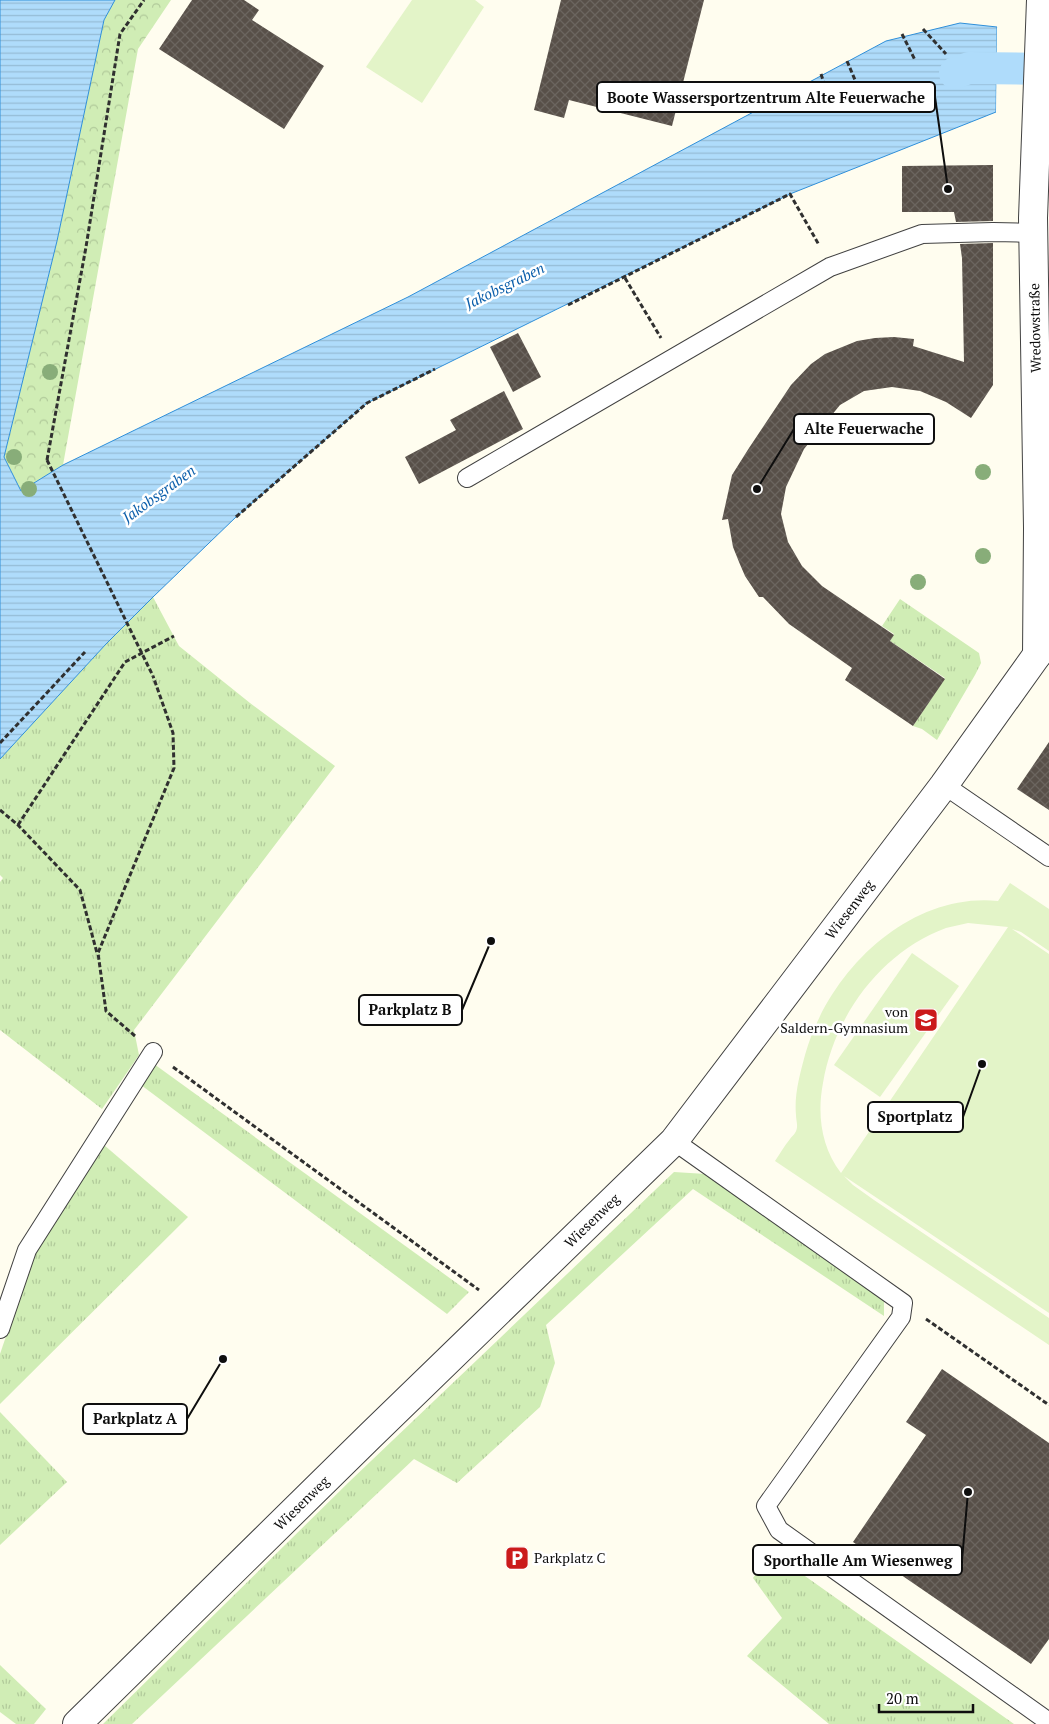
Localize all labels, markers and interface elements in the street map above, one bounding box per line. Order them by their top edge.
callout: Boote Wassersportzentrum Alte Feuerwache [597,82,935,112]
text: Boote Wassersportzentrum Alte Feuerwache [607,87,925,107]
water label: Jakobsgraben [461,257,548,313]
street label: Wredowstraße [1024,283,1045,373]
callout: Alte Feuerwache [794,414,934,444]
text: Alte Feuerwache [804,418,924,438]
water label: Jakobsgraben [117,460,199,527]
street label: Wiesenweg [820,875,878,943]
callout: Parkplatz B [359,995,462,1025]
text: Parkplatz B [369,999,452,1019]
place label: von Saldern-Gymnasium [780,1002,909,1037]
school or university icon: von Saldern-Gymnasium [913,1007,939,1033]
callout: Sportplatz [868,1102,963,1132]
text: Sportplatz [878,1106,953,1126]
street label: Wiesenweg [560,1189,624,1252]
callout: Parkplatz A [83,1404,187,1434]
text: Parkplatz A [93,1408,177,1428]
street label: Wiesenweg [270,1471,333,1534]
parking icon: Parkplatz C [504,1545,530,1571]
callout: Sporthalle Am Wiesenweg [753,1545,962,1575]
place label: Parkplatz C [534,1548,606,1567]
text: Sporthalle Am Wiesenweg [764,1550,953,1570]
scale bar [879,1682,973,1714]
text: 20 m [886,1688,919,1708]

